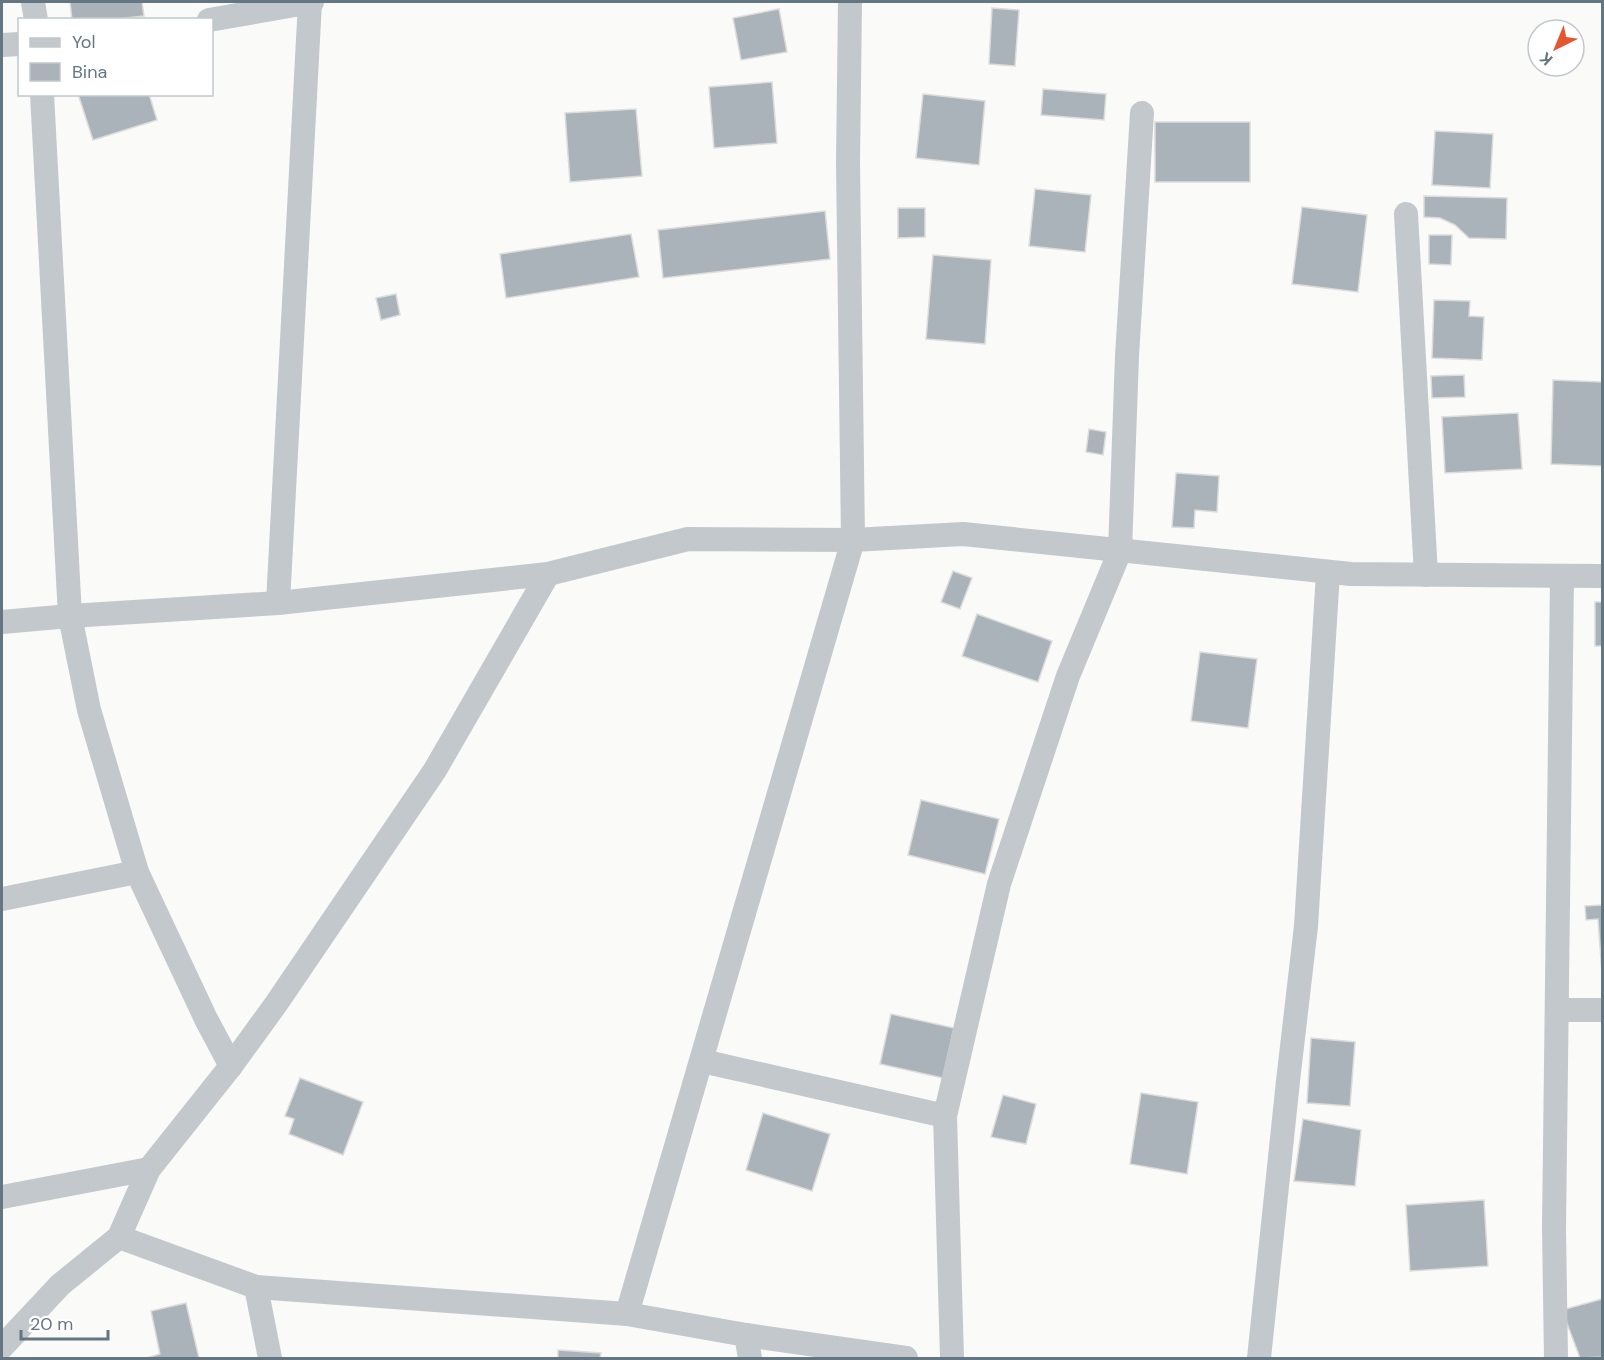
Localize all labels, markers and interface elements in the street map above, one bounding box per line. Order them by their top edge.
legend [18,18,213,96]
north arrow [1526,18,1586,78]
text: Yol [72,30,96,54]
text: K [1535,47,1557,70]
text: Bina [72,60,107,84]
scale bar [21,1303,108,1341]
text: 20 m [30,1312,73,1336]

